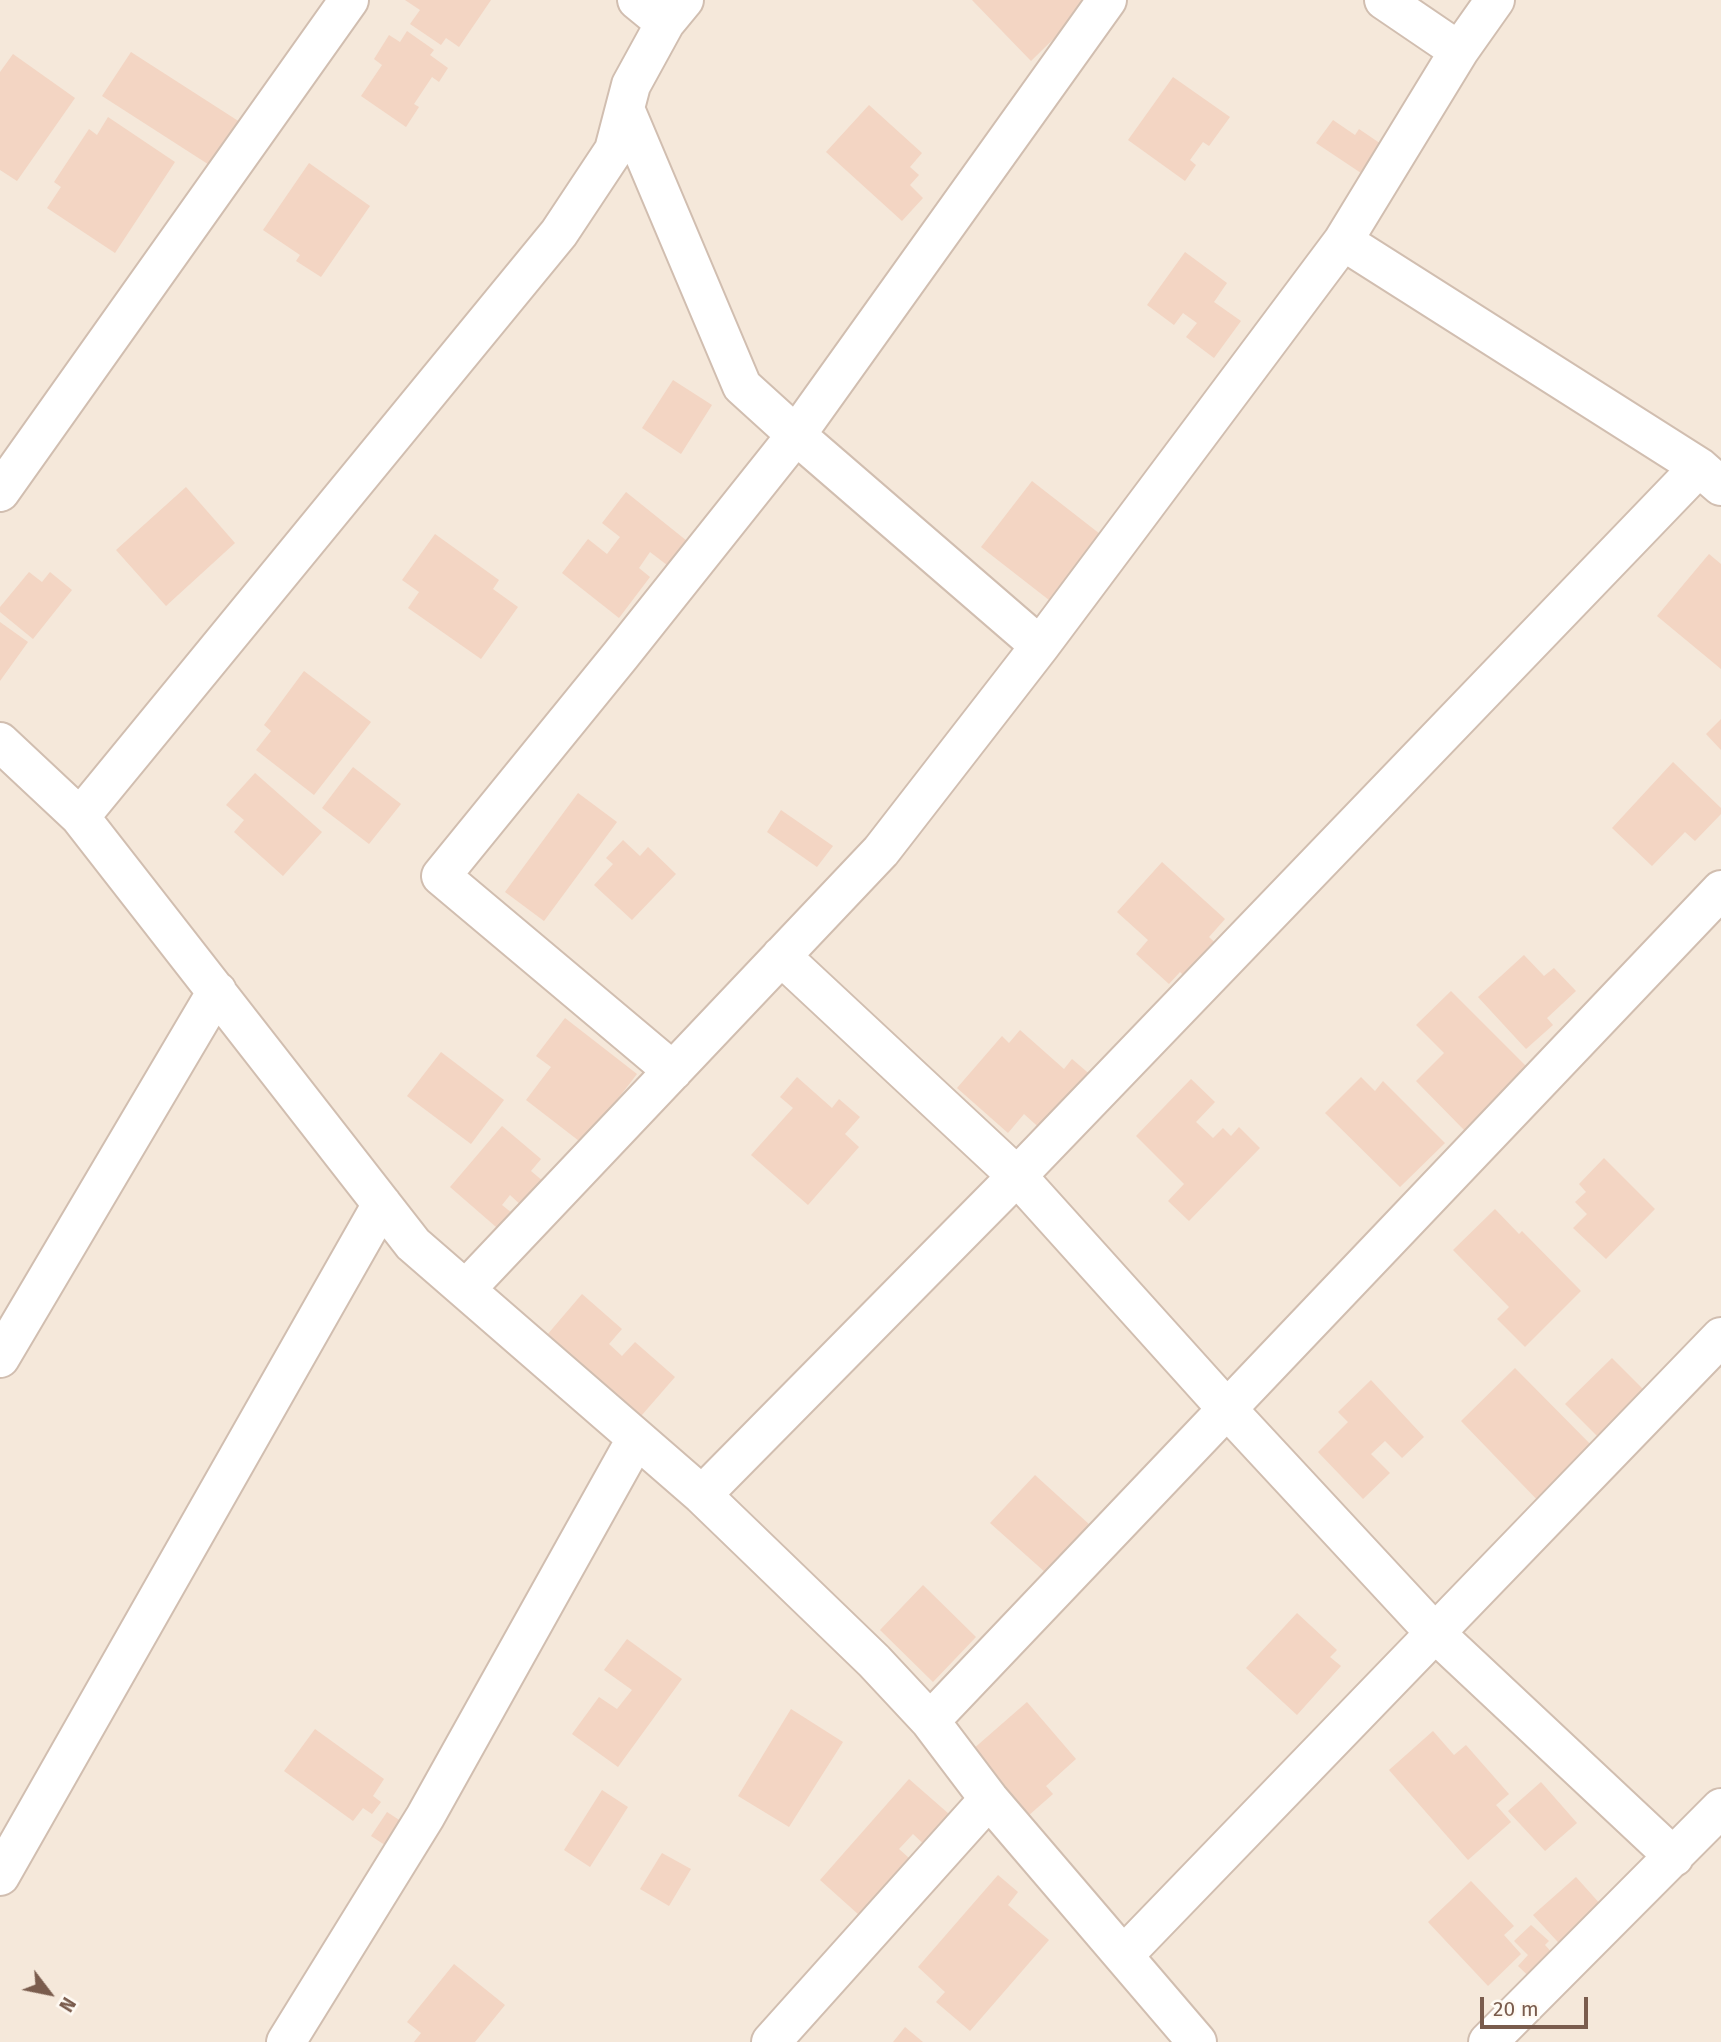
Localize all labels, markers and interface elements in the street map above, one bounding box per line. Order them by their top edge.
north arrow [14,1958,84,2028]
scale bar [1483,1982,1592,2026]
text: N [54,1993,80,2016]
text: 20 m [1493,1996,1539,2022]

